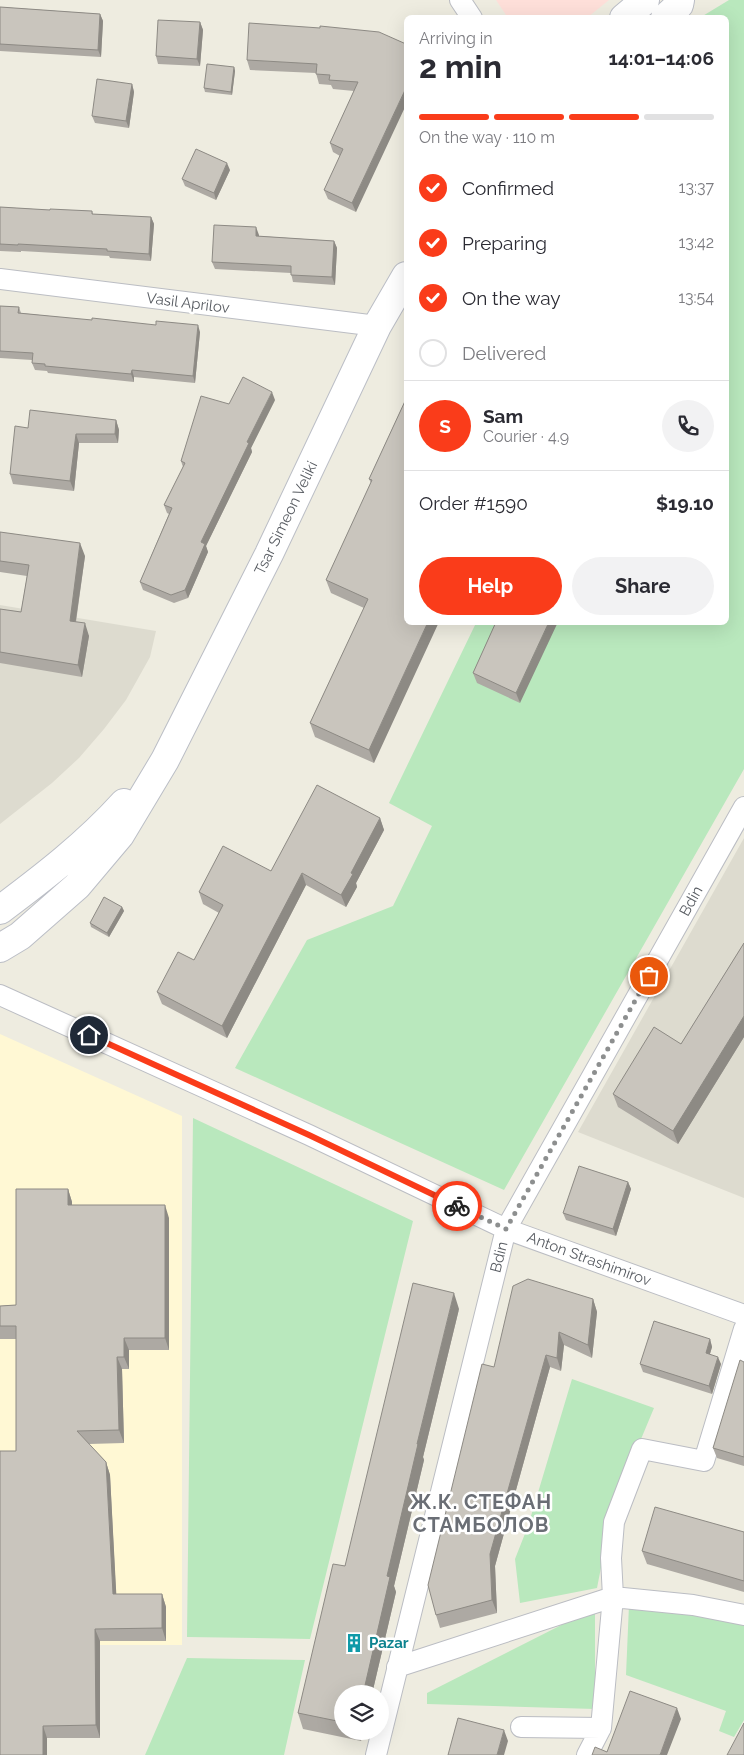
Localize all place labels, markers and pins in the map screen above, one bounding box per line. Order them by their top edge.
pin [628,955,670,997]
pin [68,1014,110,1056]
building icon: Pazar [343,1632,365,1654]
place label: Pazar [369,1634,409,1652]

